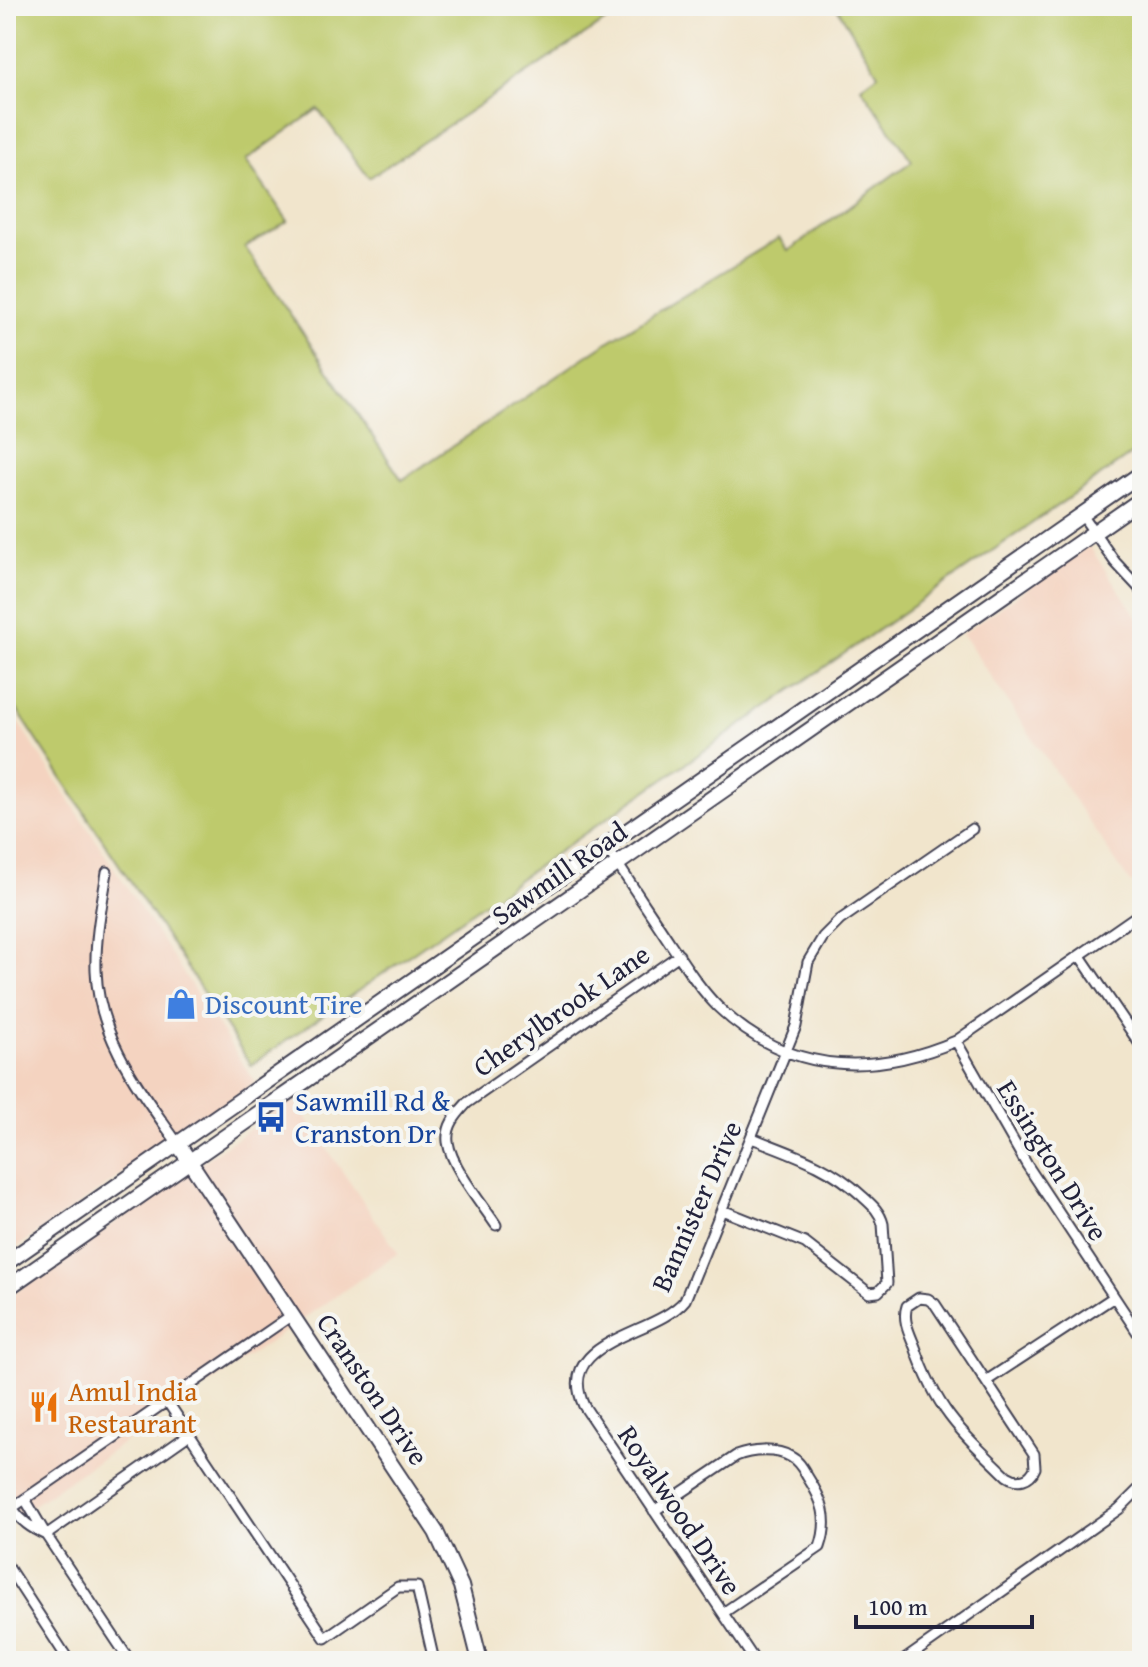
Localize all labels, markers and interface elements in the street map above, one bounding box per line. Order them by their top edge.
street label: Sawmill Road [482,811,635,935]
street label: Cherylbrook Lane [464,933,658,1086]
place label: Discount Tire [205,983,362,1024]
shop icon: Discount Tire [164,987,198,1021]
street label: Essington Drive [988,1071,1119,1248]
place label: Sawmill Rd & Cranston Dr [295,1080,450,1153]
bus stop icon: Sawmill Rd & Cranston Dr [254,1100,288,1134]
street label: Bannister Drive [640,1114,752,1298]
street label: Cranston Drive [307,1305,439,1473]
place label: Amul India Restaurant [68,1370,198,1443]
restaurant icon: Amul India Restaurant [27,1390,61,1424]
street label: Royalwood Drive [608,1417,752,1603]
scale bar [856,1579,1032,1629]
text: 100 m [868,1589,928,1624]

